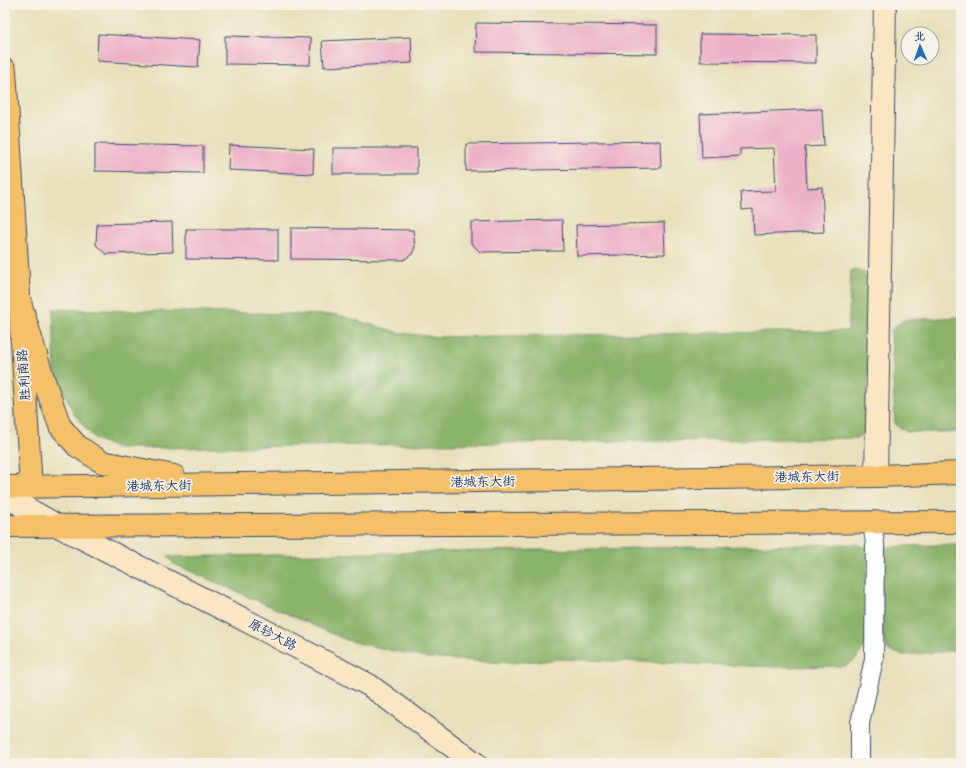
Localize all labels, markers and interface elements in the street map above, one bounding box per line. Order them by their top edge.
north arrow [900,26,940,66]
text: 北 [914,30,925,43]
street label: 胜利南路 [14,348,33,401]
street label: 港城东大街 [774,468,840,485]
street label: 港城东大街 [450,473,516,490]
street label: 港城东大街 [126,477,192,494]
street label: 原轸大路 [246,616,299,653]

